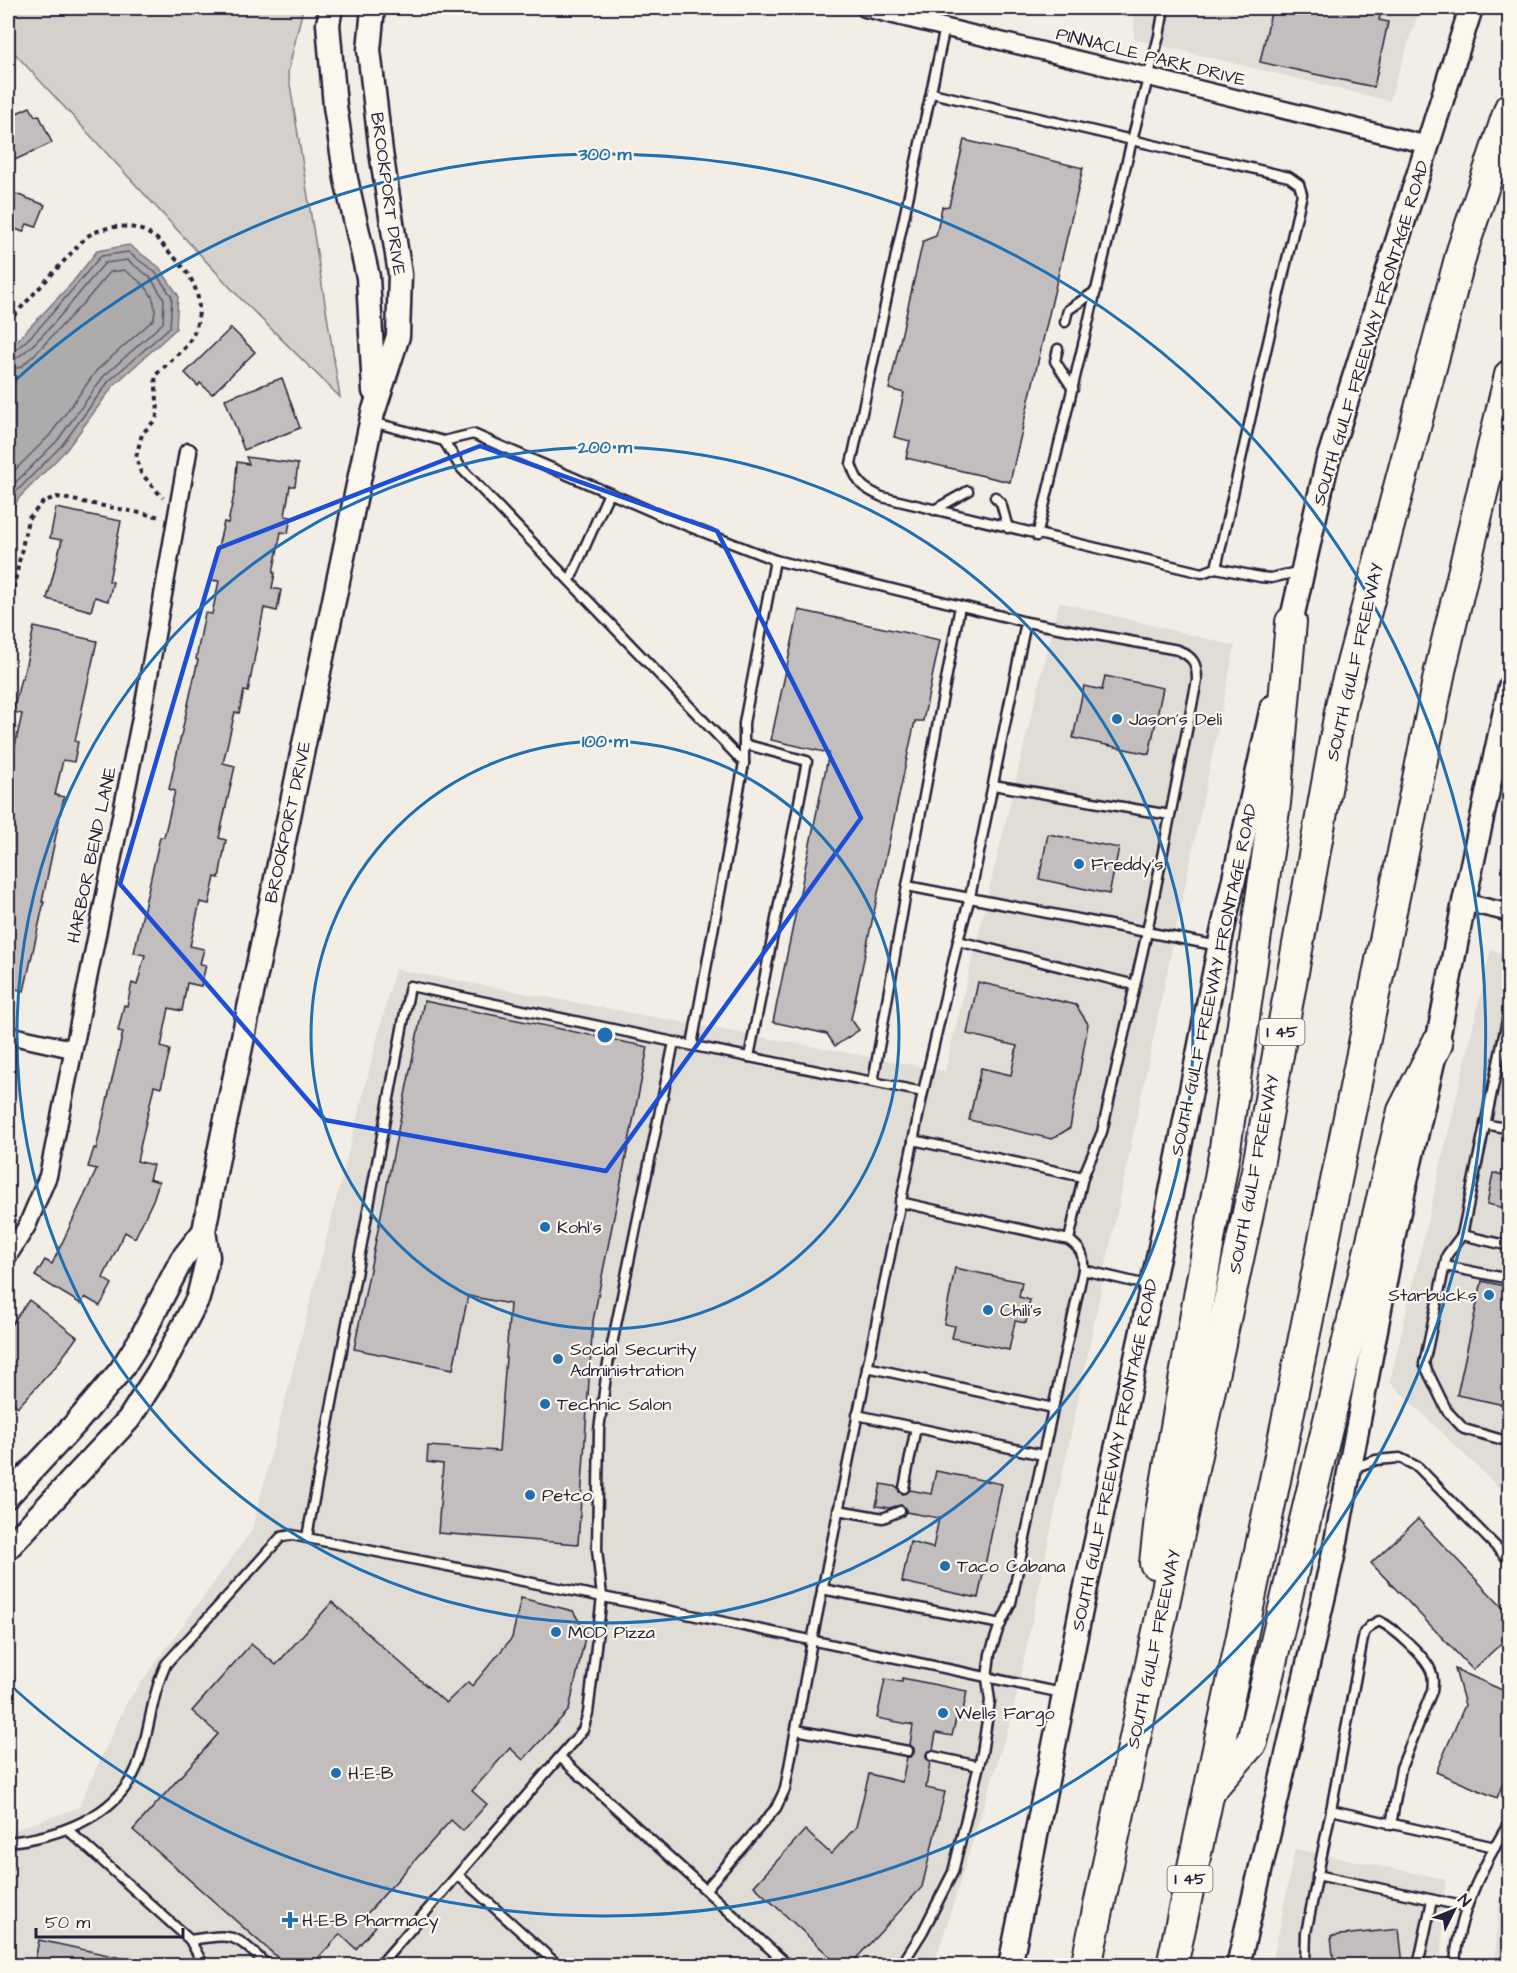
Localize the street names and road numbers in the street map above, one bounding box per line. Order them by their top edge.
street label: PINNACLE PARK DRIVE [1054,21,1249,93]
street label: BROOKPORT DRIVE [364,111,412,278]
street label: SOUTH GULF FREEWAY FRONTAGE ROAD [1307,157,1436,509]
street label: SOUTH GULF FREEWAY [1320,560,1390,763]
street label: BROOKPORT DRIVE [259,739,317,905]
street label: HARBOR BEND LANE [61,764,123,945]
street label: SOUTH GULF FREEWAY FRONTAGE ROAD [1164,801,1264,1158]
road number: I 45 [1260,1019,1304,1045]
street label: SOUTH GULF FREEWAY [1222,1072,1286,1276]
street label: SOUTH GULF FREEWAY FRONTAGE ROAD [1065,1276,1165,1633]
street label: SOUTH GULF FREEWAY [1121,1547,1187,1751]
road number: I 45 [1168,1866,1212,1892]

